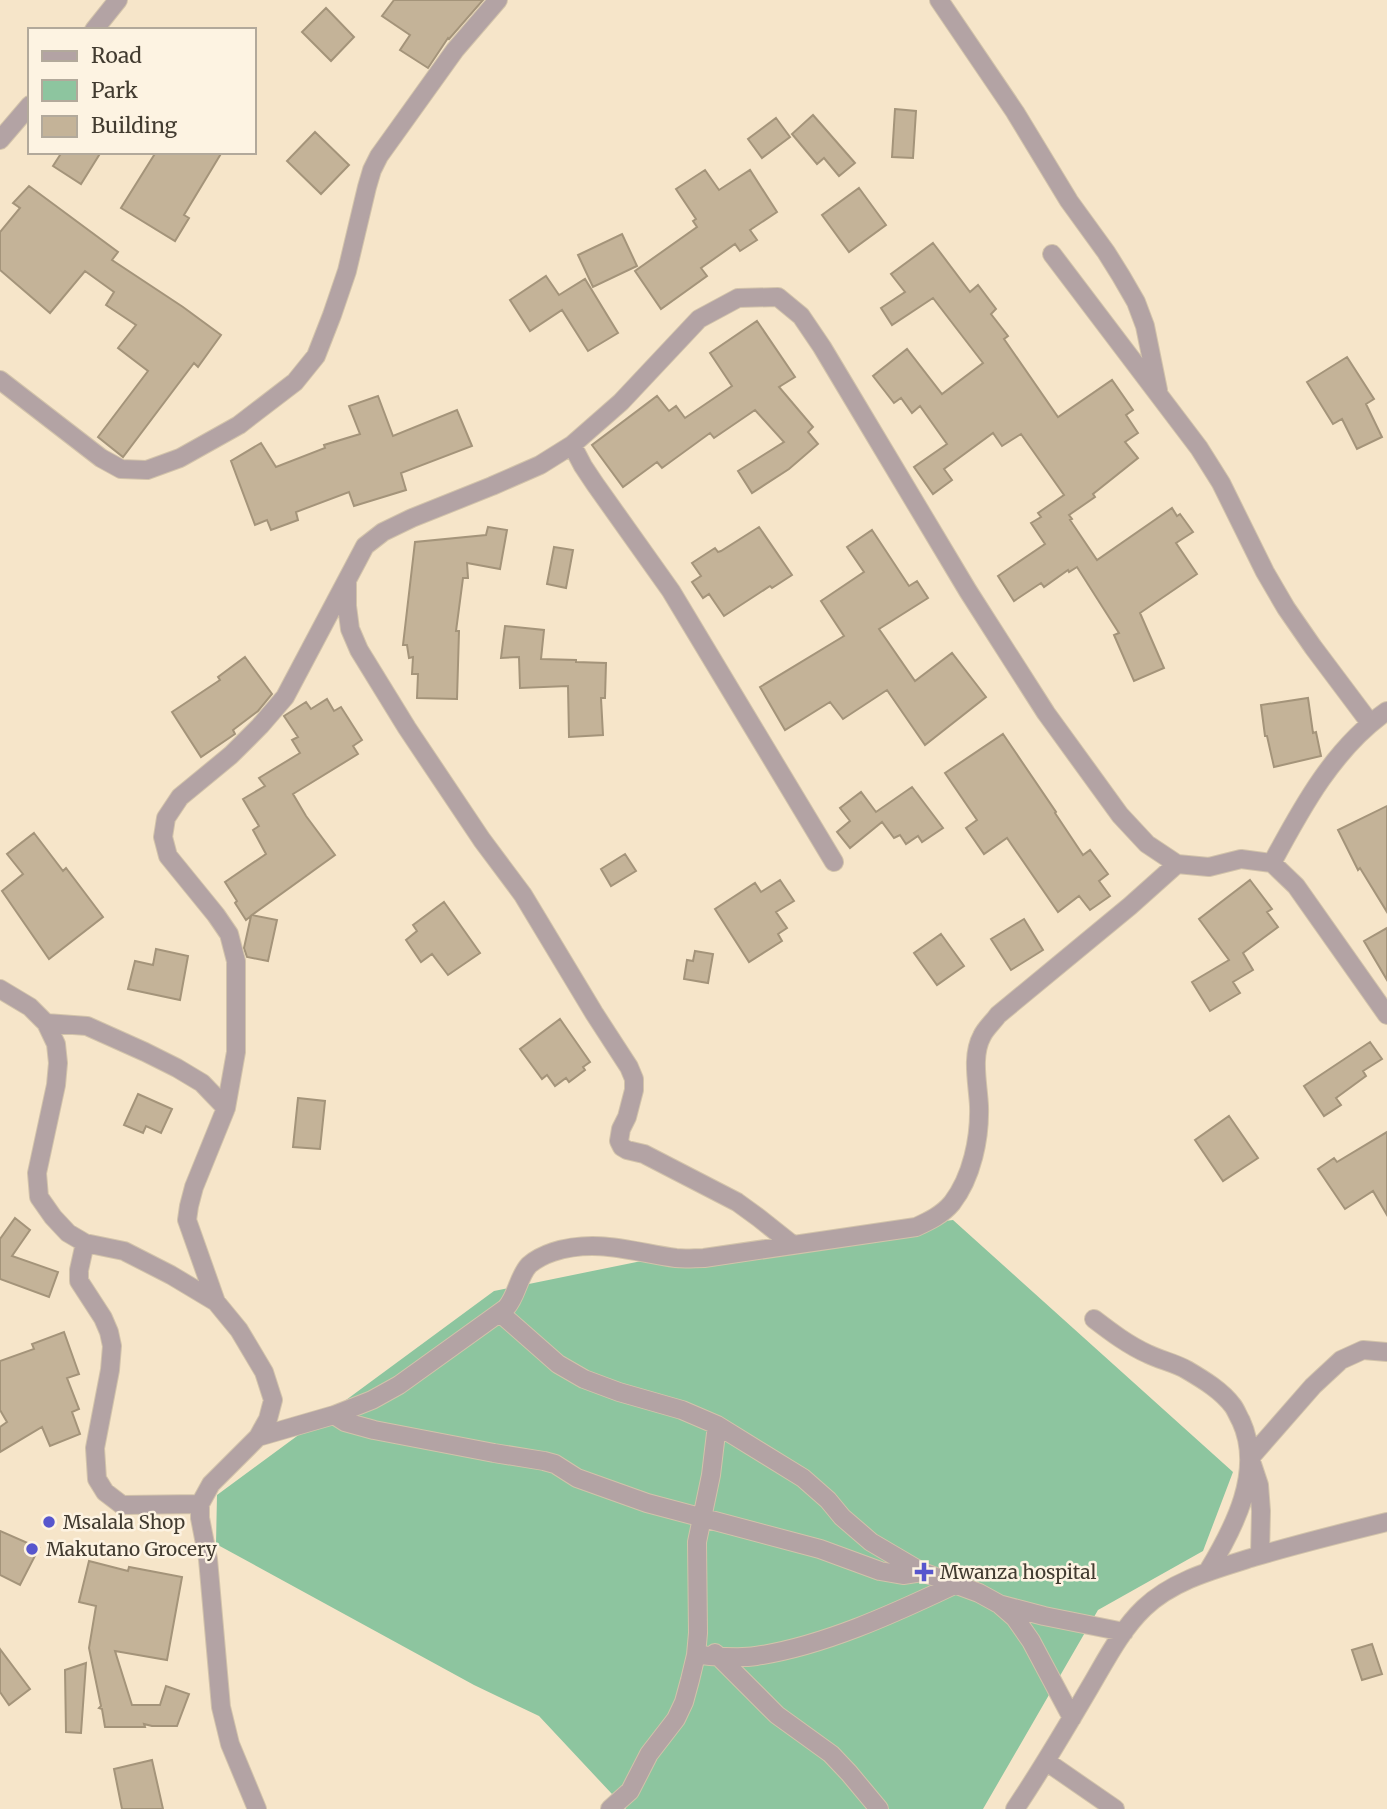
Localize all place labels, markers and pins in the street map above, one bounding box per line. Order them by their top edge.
place label: Msalala Shop [63,1510,185,1534]
marker: Msalala Shop [41,1514,57,1530]
place label: Makutano Grocery [46,1537,217,1561]
marker: Makutano Grocery [24,1541,40,1557]
place label: Mwanza hospital [940,1560,1097,1584]
marker: Mwanza hospital [914,1562,934,1582]

